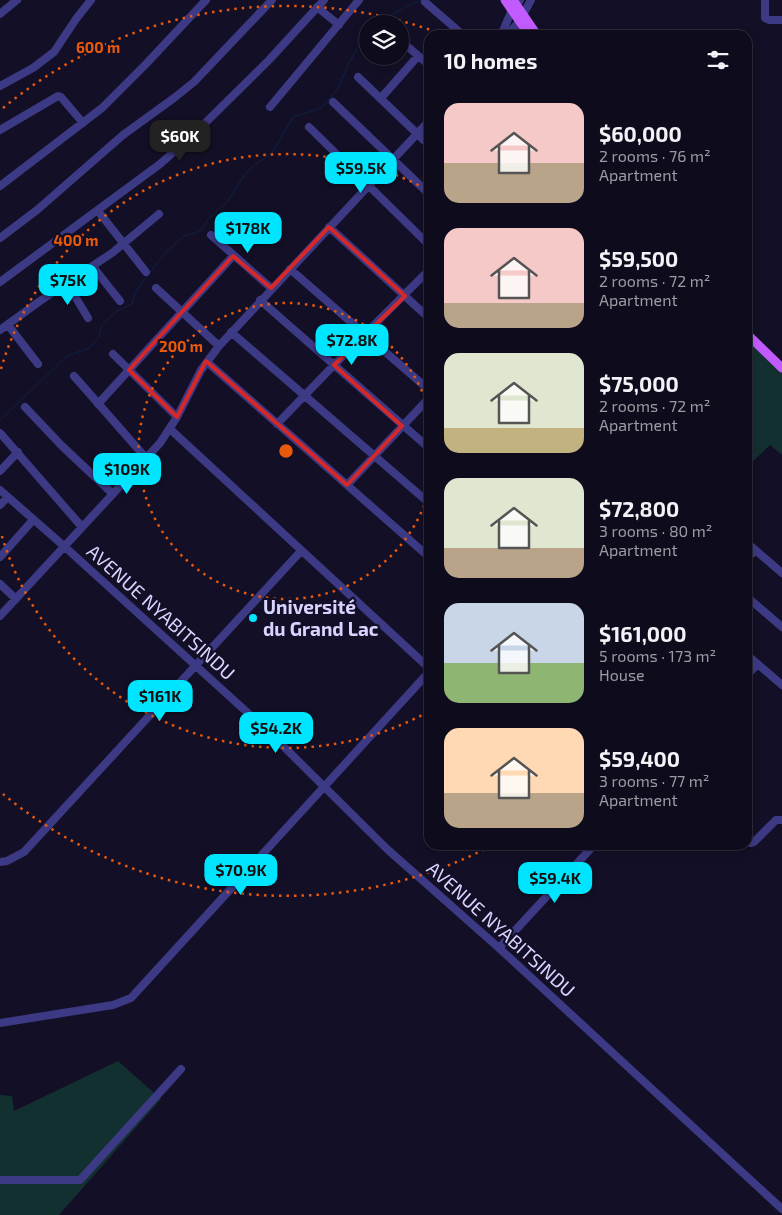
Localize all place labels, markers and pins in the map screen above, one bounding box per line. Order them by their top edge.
pin: $60K [150,120,210,162]
pin: $59.5K [320,152,402,194]
pin: $178K [213,212,283,254]
pin: $75K [38,264,98,306]
pin: $72.8K [311,324,393,366]
centre of rings [277,442,295,460]
pin: $109K [92,452,162,495]
place label: Université du Grand Lac [263,595,379,640]
marker: Université du Grand Lac [247,612,259,624]
pin: $161K [125,680,195,722]
pin: $54.2K [235,712,317,754]
pin: $70.9K [200,854,282,896]
pin: $59.4K [514,862,596,904]

